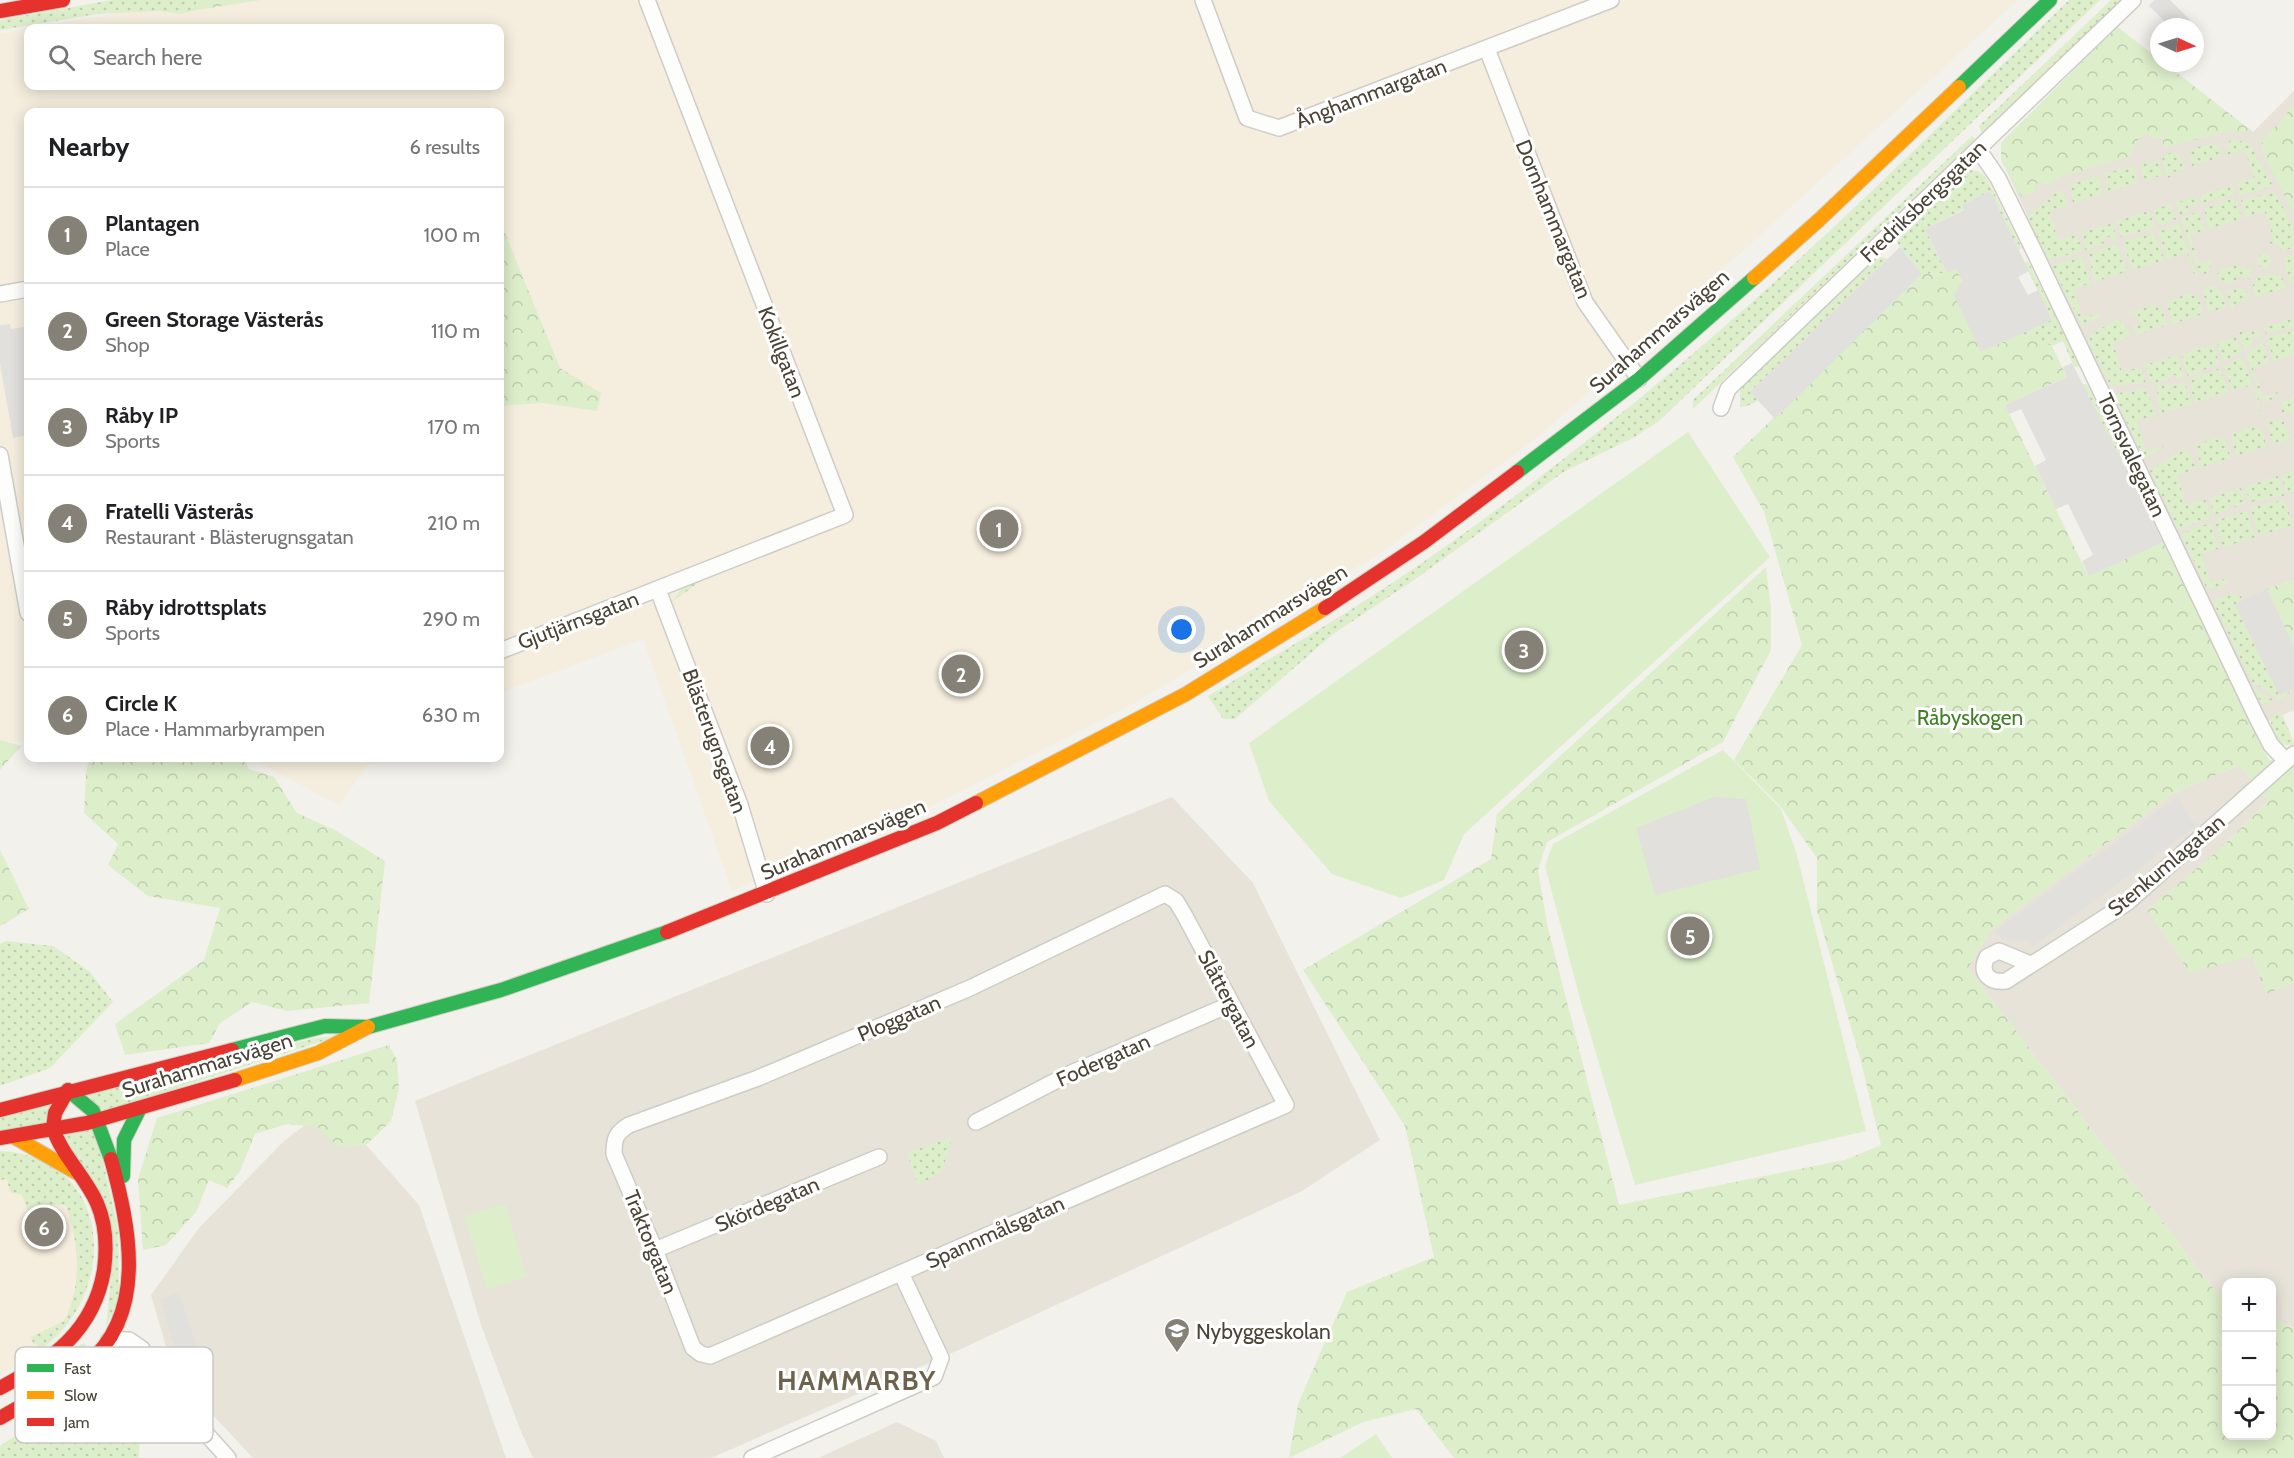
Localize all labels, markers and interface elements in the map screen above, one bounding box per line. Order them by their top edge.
north arrow [2150,18,2204,72]
search box [24,24,504,90]
icon: search [45,41,78,74]
text: Search here [93,44,202,71]
street label: Ånghammargatan [1292,52,1450,133]
text: Nearby [48,131,129,163]
text: 6 results [409,135,480,159]
street label: Fredriksbergsgatan [1855,135,1991,267]
street label: Dornhammargatan [1511,136,1597,302]
text: Plantagen [105,210,200,237]
text: 1 [64,223,71,247]
text: 100 m [424,223,480,247]
text: Place [105,237,150,261]
street label: Surahammarsvägen [1584,264,1734,398]
street label: Kokillgatan [753,303,811,401]
text: Green Storage Västerås [105,306,323,333]
text: 2 [62,319,73,343]
text: 110 m [431,319,480,343]
text: Shop [105,333,150,357]
street label: Tornsvalegatan [2093,389,2171,521]
text: Råby IP [105,402,178,429]
text: 3 [62,415,73,439]
text: 170 m [428,415,480,439]
text: Sports [105,429,160,453]
text: Fratelli Västerås [105,498,254,525]
pin: 1 [980,506,1018,552]
text: 4 [61,511,74,535]
text: 210 m [427,511,480,535]
text: Restaurant · Blästerugnsgatan [105,525,354,549]
street label: Surahammarsvägen [1188,559,1352,673]
street label: Gjutjärnsgatan [514,586,642,655]
text: Råby idrottsplats [105,594,266,621]
text: 5 [62,607,73,631]
text: 290 m [422,607,480,631]
your location [1167,615,1196,644]
text: Sports [105,621,160,645]
pin: 3 [1504,628,1544,672]
pin: 2 [942,652,980,696]
street label: Blästerugnsgatan [677,665,753,817]
text: Circle K [105,690,177,717]
text: 6 [62,703,73,727]
text: 630 m [422,703,480,727]
park label: Råbyskogen [1917,705,2023,730]
text: Place · Hammarbyrampen [105,717,325,741]
pin: 4 [750,724,790,768]
street label: Surahammarsvägen [757,793,929,885]
street label: Stenkumlagatan [2103,809,2229,921]
pin: 5 [1670,914,1710,958]
street label: Slåttergatan [1193,946,1265,1052]
street label: Ploggatan [854,989,944,1047]
street label: Surahammarsvägen [119,1027,295,1103]
street label: Fodergatan [1052,1028,1154,1092]
street label: Skördegatan [711,1171,823,1237]
street label: Traktorgatan [619,1187,683,1297]
street label: Spannmålsgatan [922,1190,1068,1274]
pin: 6 [24,1204,63,1250]
map controls [2222,1278,2276,1440]
button: + [2222,1278,2276,1332]
school or university icon: Nybyggeskolan [1162,1316,1192,1354]
place label: Nybyggeskolan [1196,1319,1331,1344]
button: − [2222,1332,2276,1386]
legend [15,1347,213,1443]
text: Fast [64,1359,92,1378]
district label: HAMMARBY [777,1364,937,1397]
text: Slow [64,1386,98,1405]
button: locate [2222,1386,2276,1440]
text: Jam [63,1413,90,1432]

